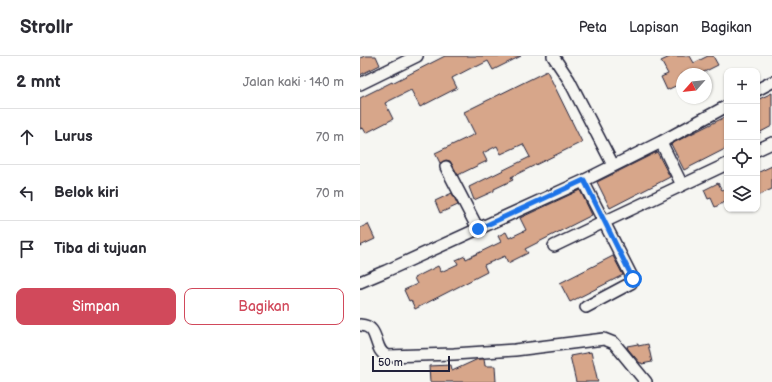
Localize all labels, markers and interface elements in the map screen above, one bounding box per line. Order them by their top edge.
text: Strollr [20,16,73,39]
text: Peta [579,19,607,36]
text: Lapisan [629,19,679,36]
text: Bagikan [701,19,752,36]
north arrow [676,68,712,104]
map controls [724,68,760,212]
button: + [724,68,760,104]
text: 2 mnt [16,72,60,92]
text: Jalan kaki · 140 m [243,74,344,90]
button: − [724,104,760,140]
icon: ahead [16,126,38,148]
text: Lurus [54,127,93,146]
text: 70 m [316,129,344,145]
button: locate [724,140,760,176]
button: layers [724,176,760,212]
icon: left [16,182,38,204]
text: Belok kiri [54,183,119,202]
text: 70 m [316,185,344,201]
route end [469,220,487,238]
icon: arrive [16,238,38,260]
text: Tiba di tujuan [54,239,147,258]
route start [624,270,642,288]
button: Simpan [16,288,176,325]
button: Bagikan [184,288,344,325]
scale bar [372,354,450,373]
text: 50 m [378,356,403,369]

